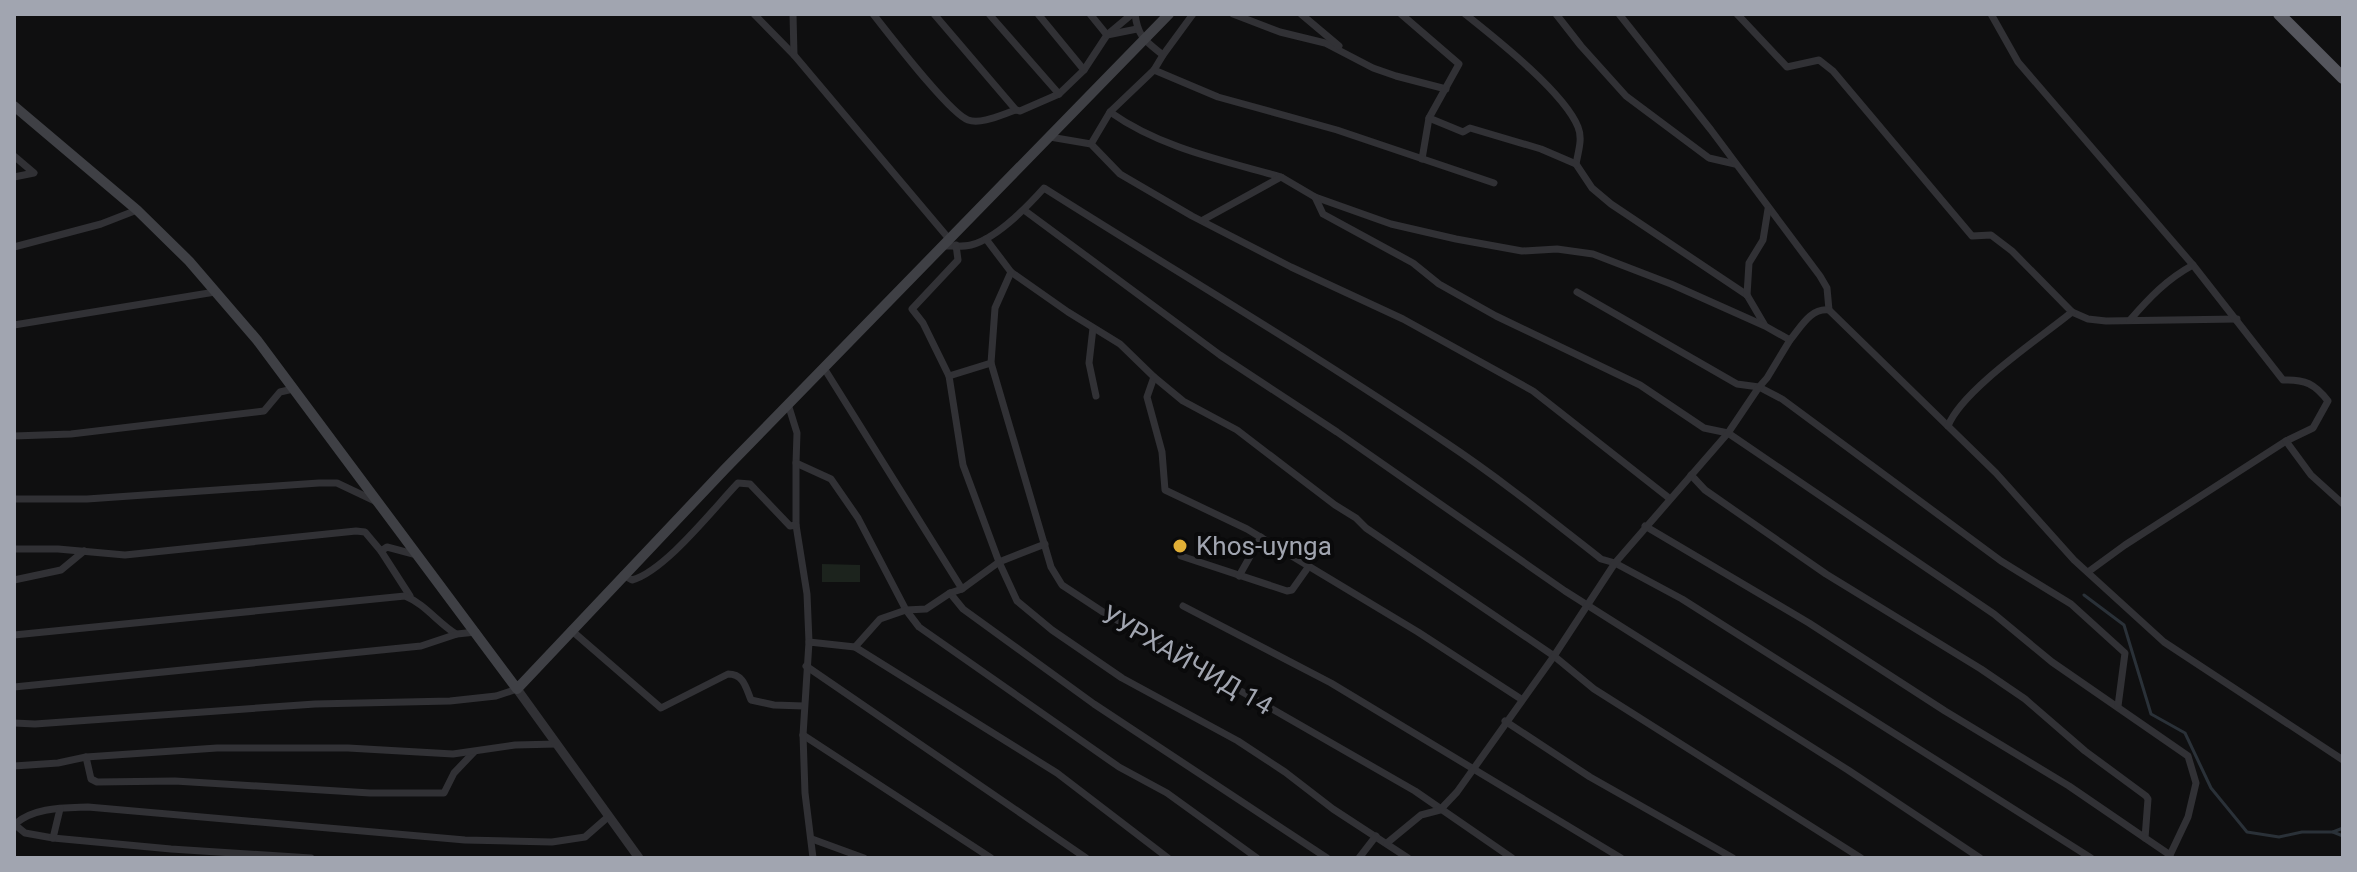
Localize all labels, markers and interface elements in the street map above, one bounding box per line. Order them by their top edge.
place label: Khos-uynga [1196,531,1332,561]
marker: Khos-uynga [1171,537,1189,555]
street label: УУРХАЙЧИД 14 [1096,599,1278,721]

